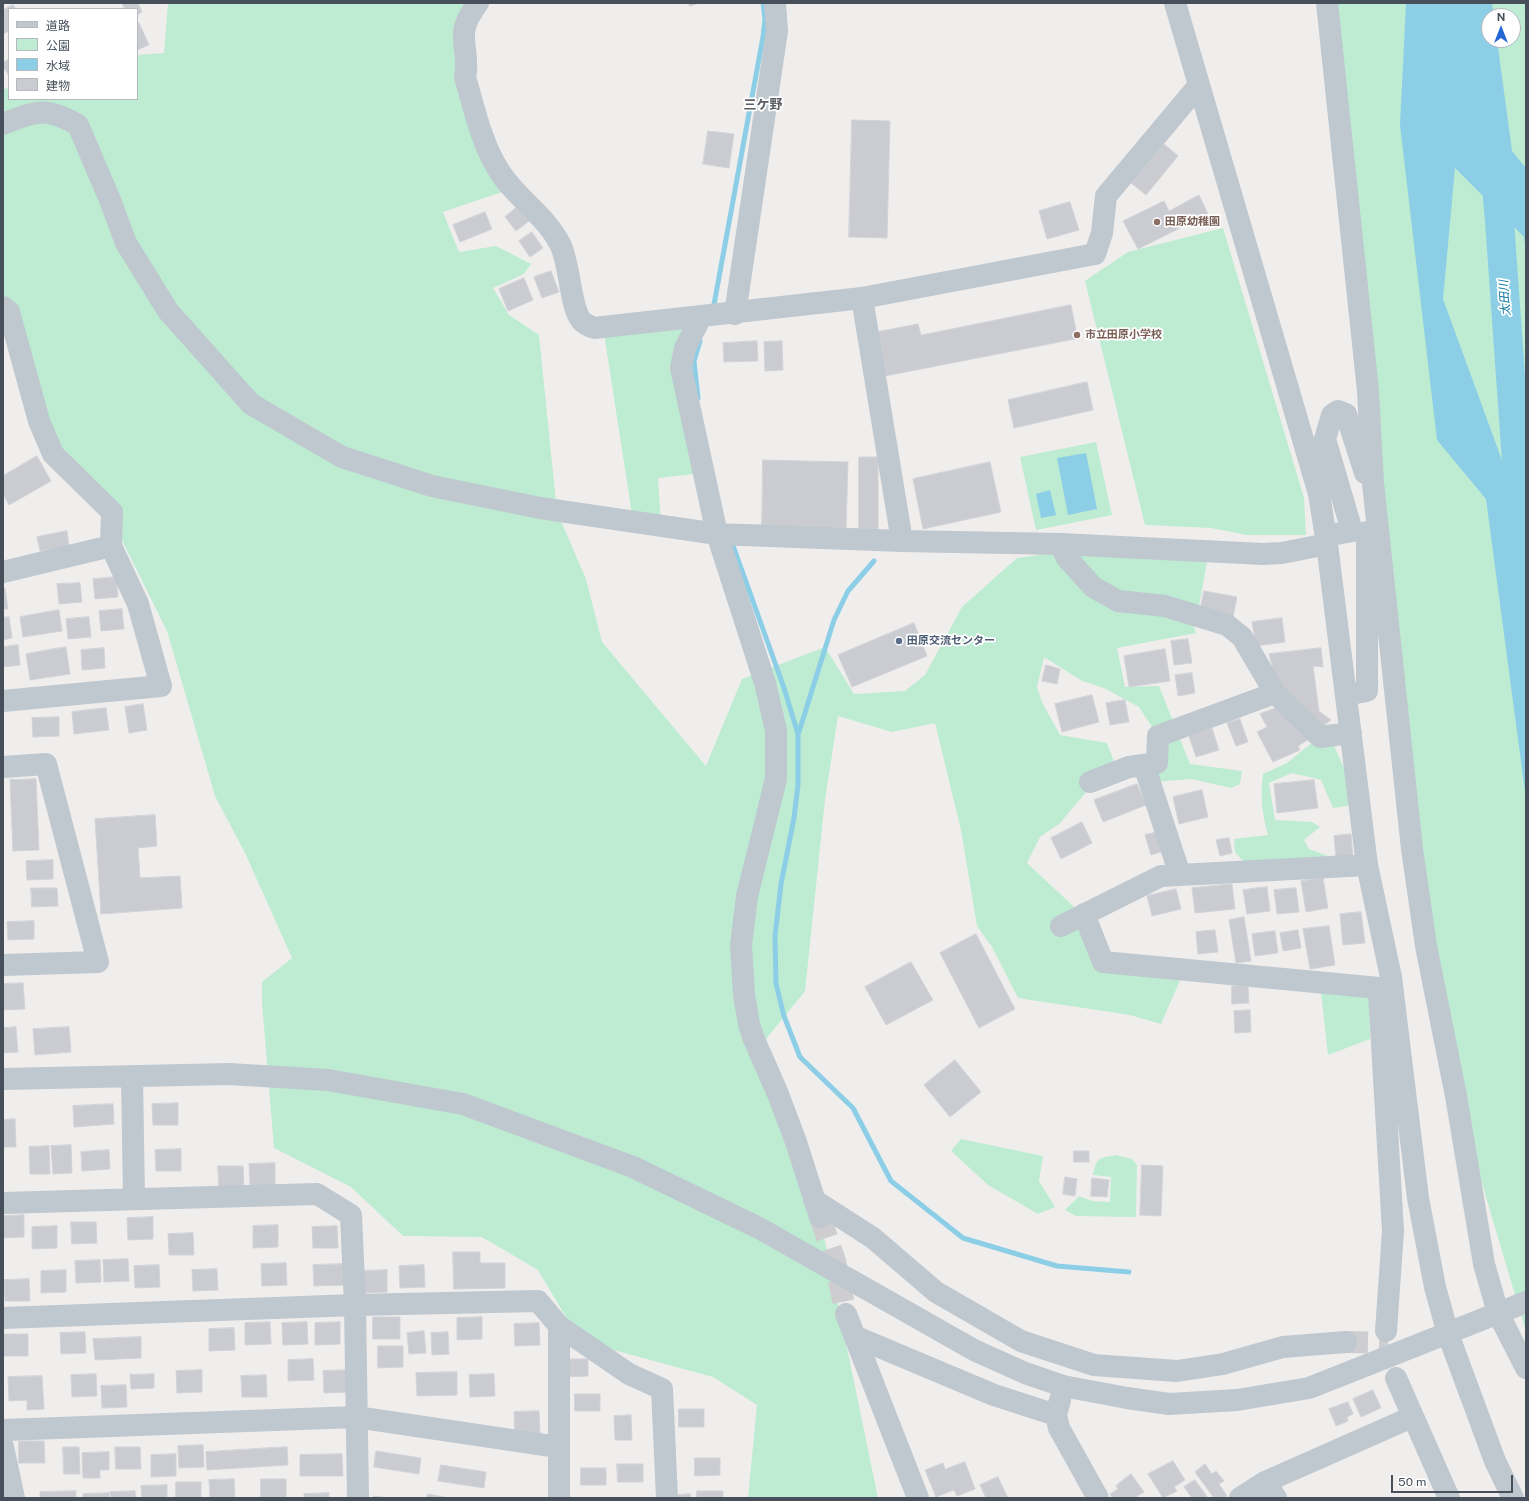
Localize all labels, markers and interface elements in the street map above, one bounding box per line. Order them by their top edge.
legend [8,8,138,100]
north arrow [1481,8,1521,48]
text: N [1497,11,1505,23]
text: 道路 [46,19,70,33]
text: 公園 [46,39,70,53]
text: 水域 [46,59,70,73]
text: 建物 [46,79,70,93]
district label: 三ケ野 [744,97,782,113]
place label: 田原幼稚園 [1165,215,1220,229]
marker: 田原幼稚園 [1152,217,1162,227]
water label: 太田川 [1497,280,1513,316]
place label: 市立田原小学校 [1085,328,1162,342]
marker: 市立田原小学校 [1072,330,1082,340]
place label: 田原交流センター [907,634,995,648]
marker: 田原交流センター [894,636,904,646]
scale bar [1393,1467,1515,1493]
text: 50 m [1398,1475,1426,1489]

